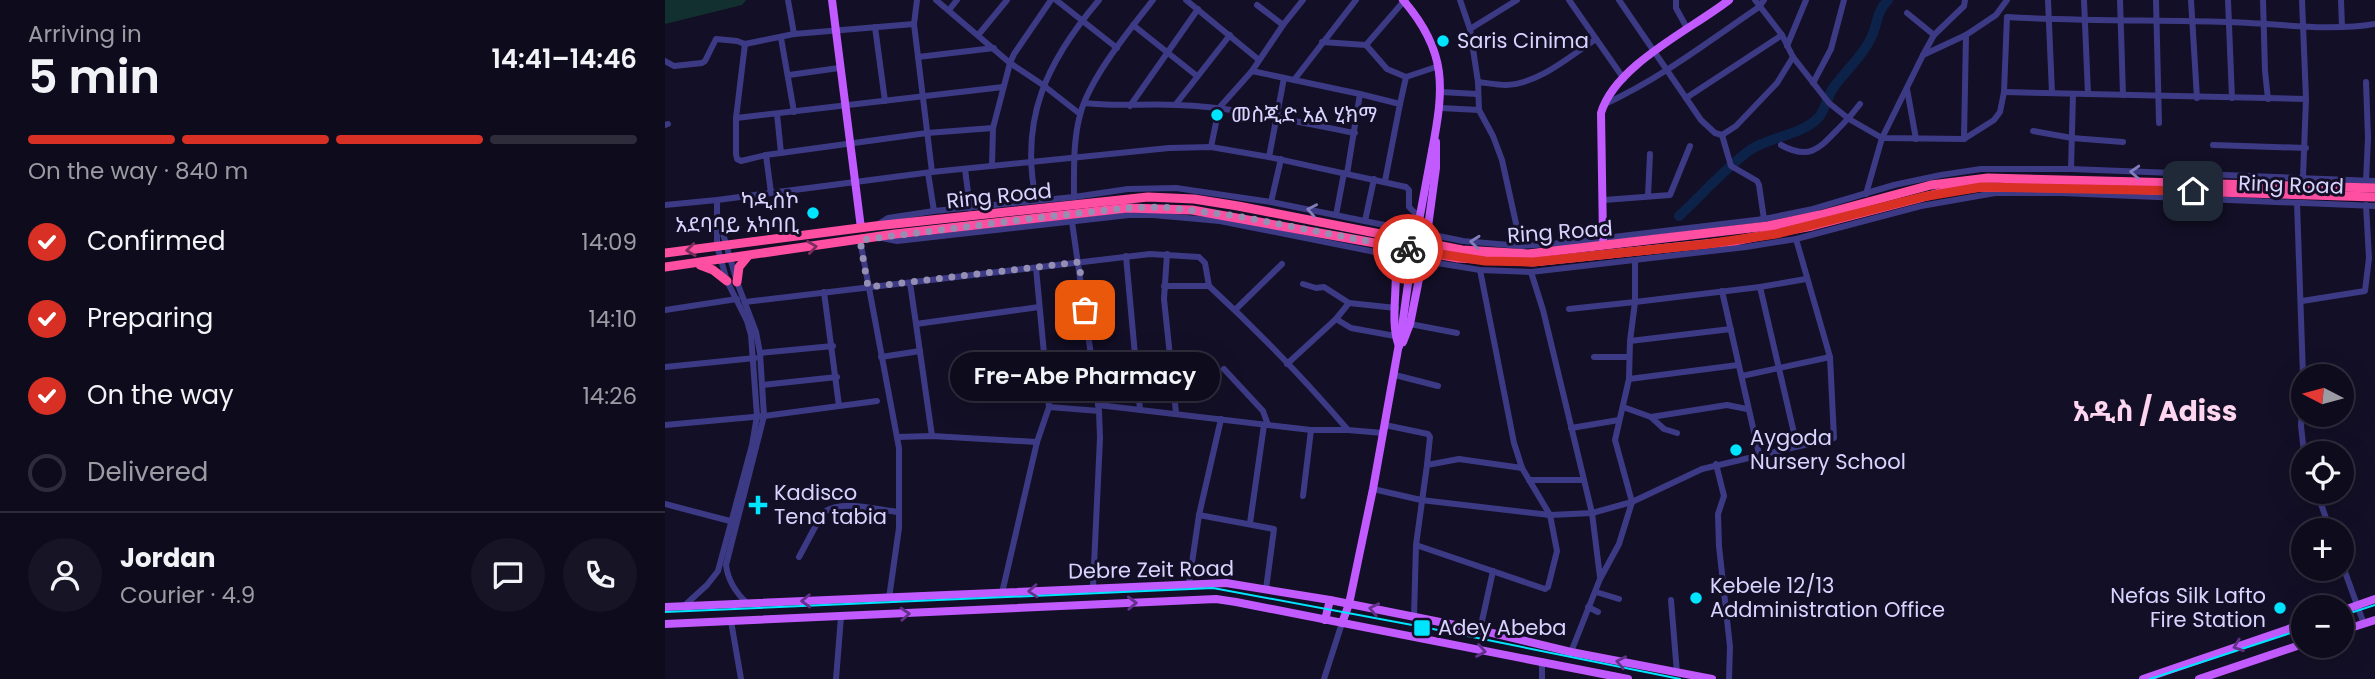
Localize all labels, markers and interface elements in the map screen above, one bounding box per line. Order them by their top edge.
text: Arriving in [28,18,142,50]
place label: Saris Cinima [1457,26,1589,55]
marker: Saris Cinima [1435,33,1451,49]
text: 14:41–14:46 [491,41,637,77]
text: 5 min [28,45,160,109]
place label: መስጂድ አል ሂክማ [1231,100,1377,129]
marker: መስጂድ አል ሂክማ [1209,107,1225,123]
text: On the way · 840 m [28,155,248,187]
pin [2163,161,2223,221]
one-way arrow [2130,164,2141,179]
street label: Ring Road [2238,168,2344,201]
icon: home [2174,172,2212,210]
street label: Ring Road [945,176,1053,215]
place label: ካዲስኮ አደባባይ አካባቢ [675,186,799,239]
one-way arrow [1306,204,1318,219]
marker: ካዲስኮ አደባባይ አካባቢ [805,205,821,221]
street label: Ring Road [1506,213,1614,250]
courier [1373,214,1443,284]
icon: check [28,223,66,261]
text: Confirmed [87,223,225,259]
text: 14:09 [581,226,637,258]
icon: bike [1389,230,1427,268]
one-way arrow [1469,235,1481,250]
one-way arrow [806,240,818,255]
one-way arrow [685,242,697,257]
pin [1055,280,1115,340]
icon: bag [1066,291,1104,329]
icon: check [28,300,66,338]
text: Preparing [87,300,213,336]
text: 14:10 [588,303,637,335]
callout: Fre-Abe Pharmacy [950,352,1220,401]
text: Fre-Abe Pharmacy [974,360,1196,392]
north arrow [2291,364,2354,427]
map controls [2291,364,2354,658]
icon: check [28,377,66,415]
text: On the way [87,377,234,413]
text: 14:26 [582,380,637,412]
district label: አዲስ / Adiss [2073,392,2237,431]
place label: Aygoda Nursery School [1750,423,1906,476]
button: locate [2291,441,2354,504]
marker: Aygoda Nursery School [1728,442,1744,458]
text: Delivered [87,454,208,490]
place label: Kadisco Tena tabia [774,478,887,531]
marker: Kadisco Tena tabia [748,495,768,515]
button: + [2291,518,2354,581]
button: person [28,538,102,612]
button: chat [471,538,545,612]
button: phone [563,538,637,612]
text: Jordan [120,540,216,576]
street label: Debre Zeit Road [1068,554,1234,585]
place label: Kebele 12/13 Addministration Office [1710,571,1945,624]
text: Courier · 4.9 [120,579,255,611]
place label: Nefas Silk Lafto Fire Station [2110,581,2266,634]
one-way arrow [1027,583,1038,598]
marker: Kebele 12/13 Addministration Office [1688,590,1704,606]
one-way arrow [800,593,811,609]
one-way arrow [1127,595,1138,610]
button: − [2291,595,2354,658]
marker: Nefas Silk Lafto Fire Station [2272,600,2288,616]
one-way arrow [1368,603,1380,618]
one-way arrow [899,607,910,622]
place label: Adey Abeba [1438,613,1567,642]
marker: Adey Abeba [1412,618,1432,638]
one-way arrow [2233,638,2245,653]
one-way arrow [1475,642,1487,657]
one-way arrow [1615,655,1627,670]

